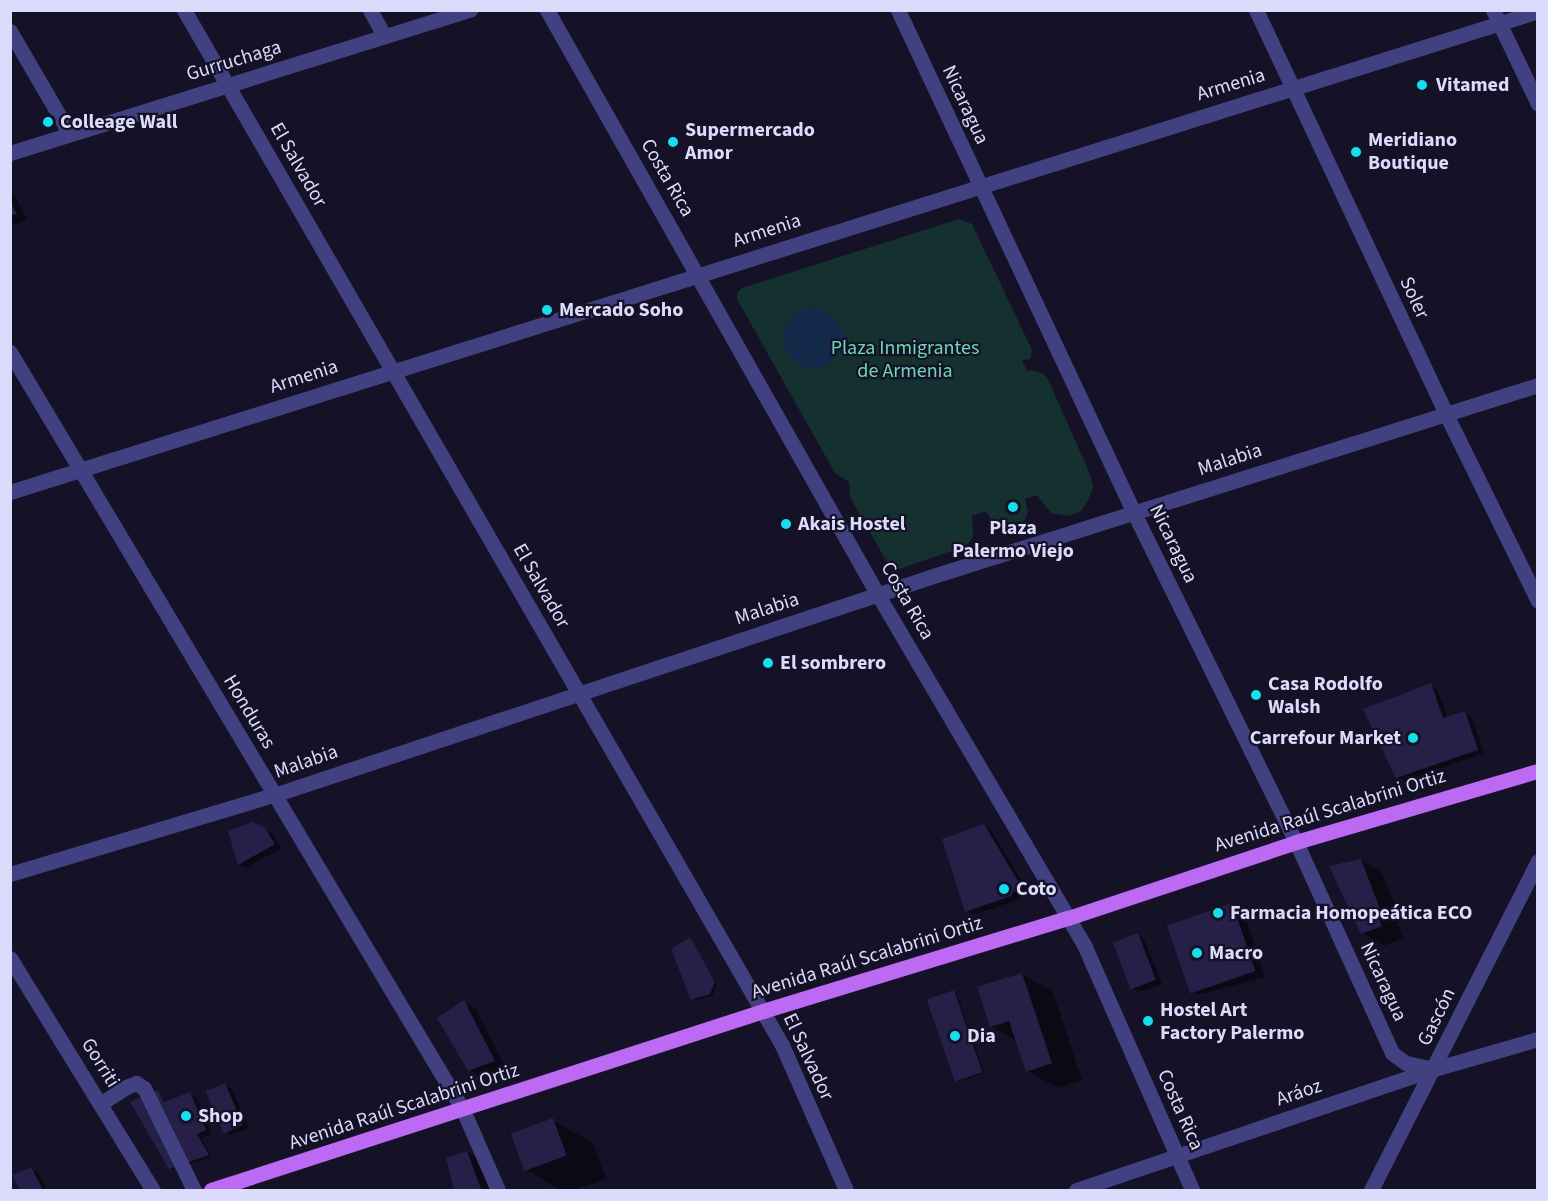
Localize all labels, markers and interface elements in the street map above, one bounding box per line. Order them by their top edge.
street label: Gurruchaga [184,35,284,87]
street label: Nicaragua [936,62,994,148]
street label: Armenia [1194,63,1268,107]
place label: Vitamed [1436,73,1509,97]
marker: Vitamed [1413,76,1431,94]
place label: Colleage Wall [60,110,178,134]
marker: Colleage Wall [41,115,55,129]
place label: Supermercado Amor [685,118,815,165]
street label: El Salvador [264,119,332,211]
place label: Meridiano Boutique [1368,128,1457,175]
street label: Costa Rica [635,135,699,221]
marker: Supermercado Amor [666,135,680,149]
marker: Meridiano Boutique [1349,145,1363,159]
street label: Armenia [730,209,804,253]
street label: Soler [1394,273,1434,323]
place label: Mercado Soho [559,298,683,322]
marker: Mercado Soho [540,303,554,317]
park label: Plaza Inmigrantes de Armenia [831,336,979,383]
street label: Armenia [267,355,341,399]
street label: Malabia [1195,438,1265,482]
marker: Plaza Palermo Viejo [1006,500,1020,514]
street label: Nicaragua [1144,501,1202,587]
place label: Akais Hostel [798,512,905,536]
place label: Plaza Palermo Viejo [952,516,1074,563]
marker: Akais Hostel [779,517,793,531]
street label: El Salvador [507,540,575,632]
street label: Costa Rica [875,558,939,644]
street label: Malabia [732,587,802,631]
place label: El sombrero [780,651,886,675]
marker: El sombrero [761,656,775,670]
street label: Honduras [218,671,280,753]
place label: Casa Rodolfo Walsh [1268,672,1383,719]
marker: Casa Rodolfo Walsh [1249,688,1263,702]
place label: Carrefour Market [1250,726,1401,750]
marker: Carrefour Market [1406,731,1420,745]
street label: Malabia [271,740,341,784]
street label: Avenida Raúl Scalabrini Ortiz [1212,764,1448,858]
place label: Coto [1016,877,1057,901]
marker: Coto [997,882,1011,896]
place label: Farmacia Homopeática ECO [1230,901,1472,925]
marker: Farmacia Homopeática ECO [1211,906,1225,920]
street label: Avenida Raúl Scalabrini Ortiz [749,911,985,1005]
street label: Nicaragua [1354,939,1412,1025]
place label: Macro [1209,941,1263,965]
marker: Macro [1190,946,1204,960]
street label: Gascón [1413,984,1461,1050]
place label: Hostel Art Factory Palermo [1160,998,1304,1045]
street label: El Salvador [777,1010,839,1104]
marker: Hostel Art Factory Palermo [1141,1014,1155,1028]
place label: Dia [967,1024,996,1048]
marker: Dia [948,1029,962,1043]
street label: Gorriti [76,1034,124,1092]
street label: Avenida Raúl Scalabrini Ortiz [286,1058,522,1156]
street label: Costa Rica [1152,1066,1208,1154]
street label: Aráoz [1273,1074,1325,1112]
place label: Shop [198,1104,243,1128]
marker: Shop [179,1109,193,1123]

